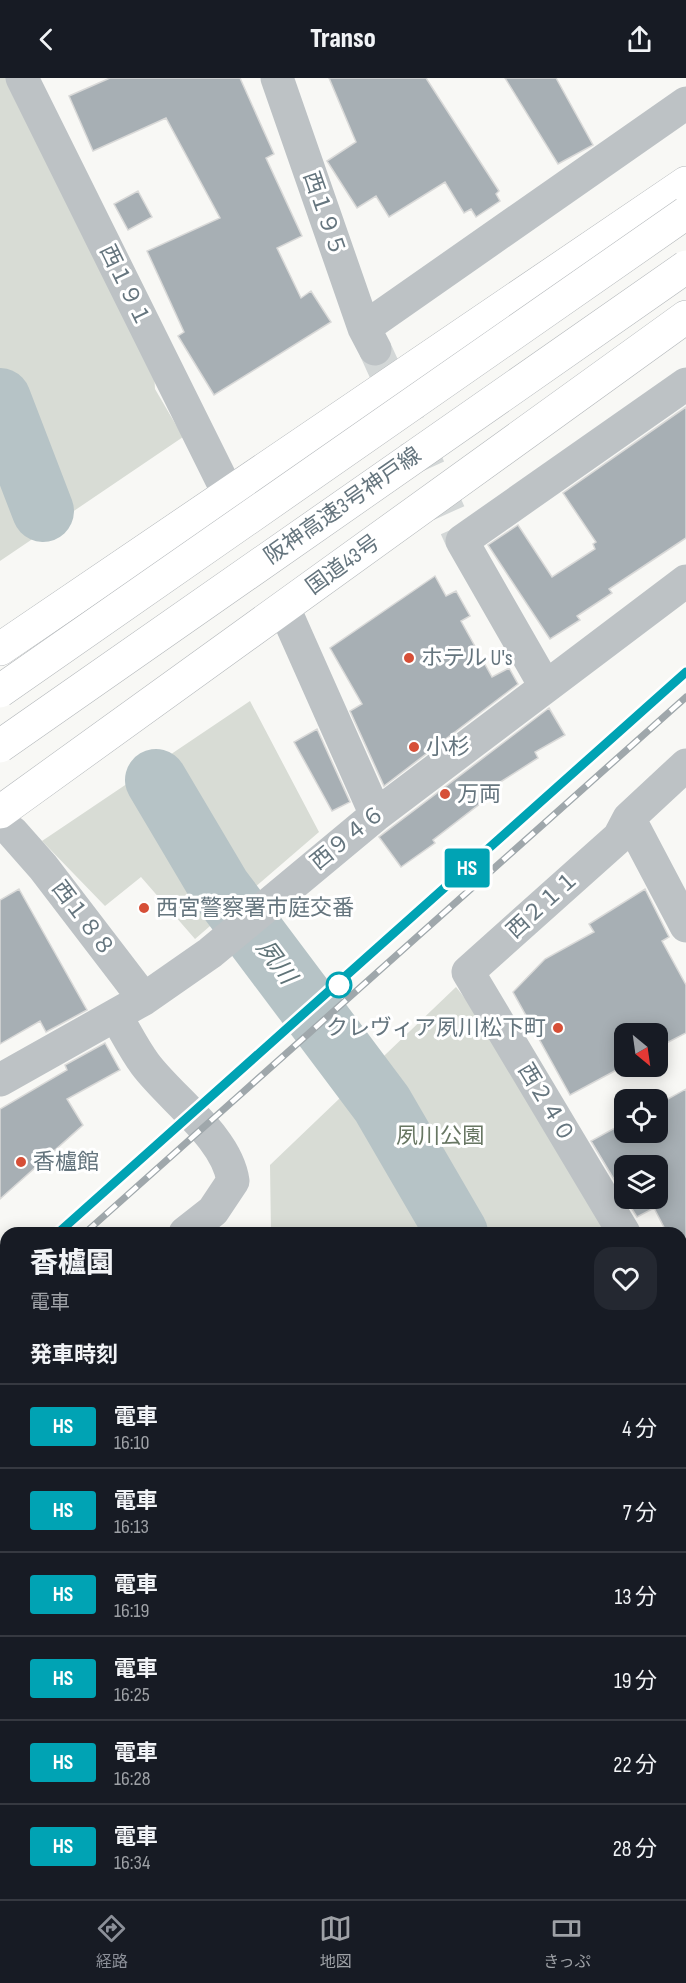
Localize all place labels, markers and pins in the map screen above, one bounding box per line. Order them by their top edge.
place label: ホテル U's [421,645,513,672]
marker: ホテル U's [402,651,416,665]
place label: 小杉 [426,734,470,761]
marker: 小杉 [407,740,421,754]
place label: 万両 [457,781,501,808]
marker: 万両 [438,787,452,801]
place label: 西宮警察署市庭交番 [156,895,354,922]
marker: 西宮警察署市庭交番 [137,901,151,915]
unlabelled marker [326,972,352,998]
place label: クレヴィア夙川松下町 [326,1015,546,1042]
marker: クレヴィア夙川松下町 [551,1021,565,1035]
place label: 香櫨館 [33,1149,99,1176]
marker: 香櫨館 [14,1155,28,1169]

